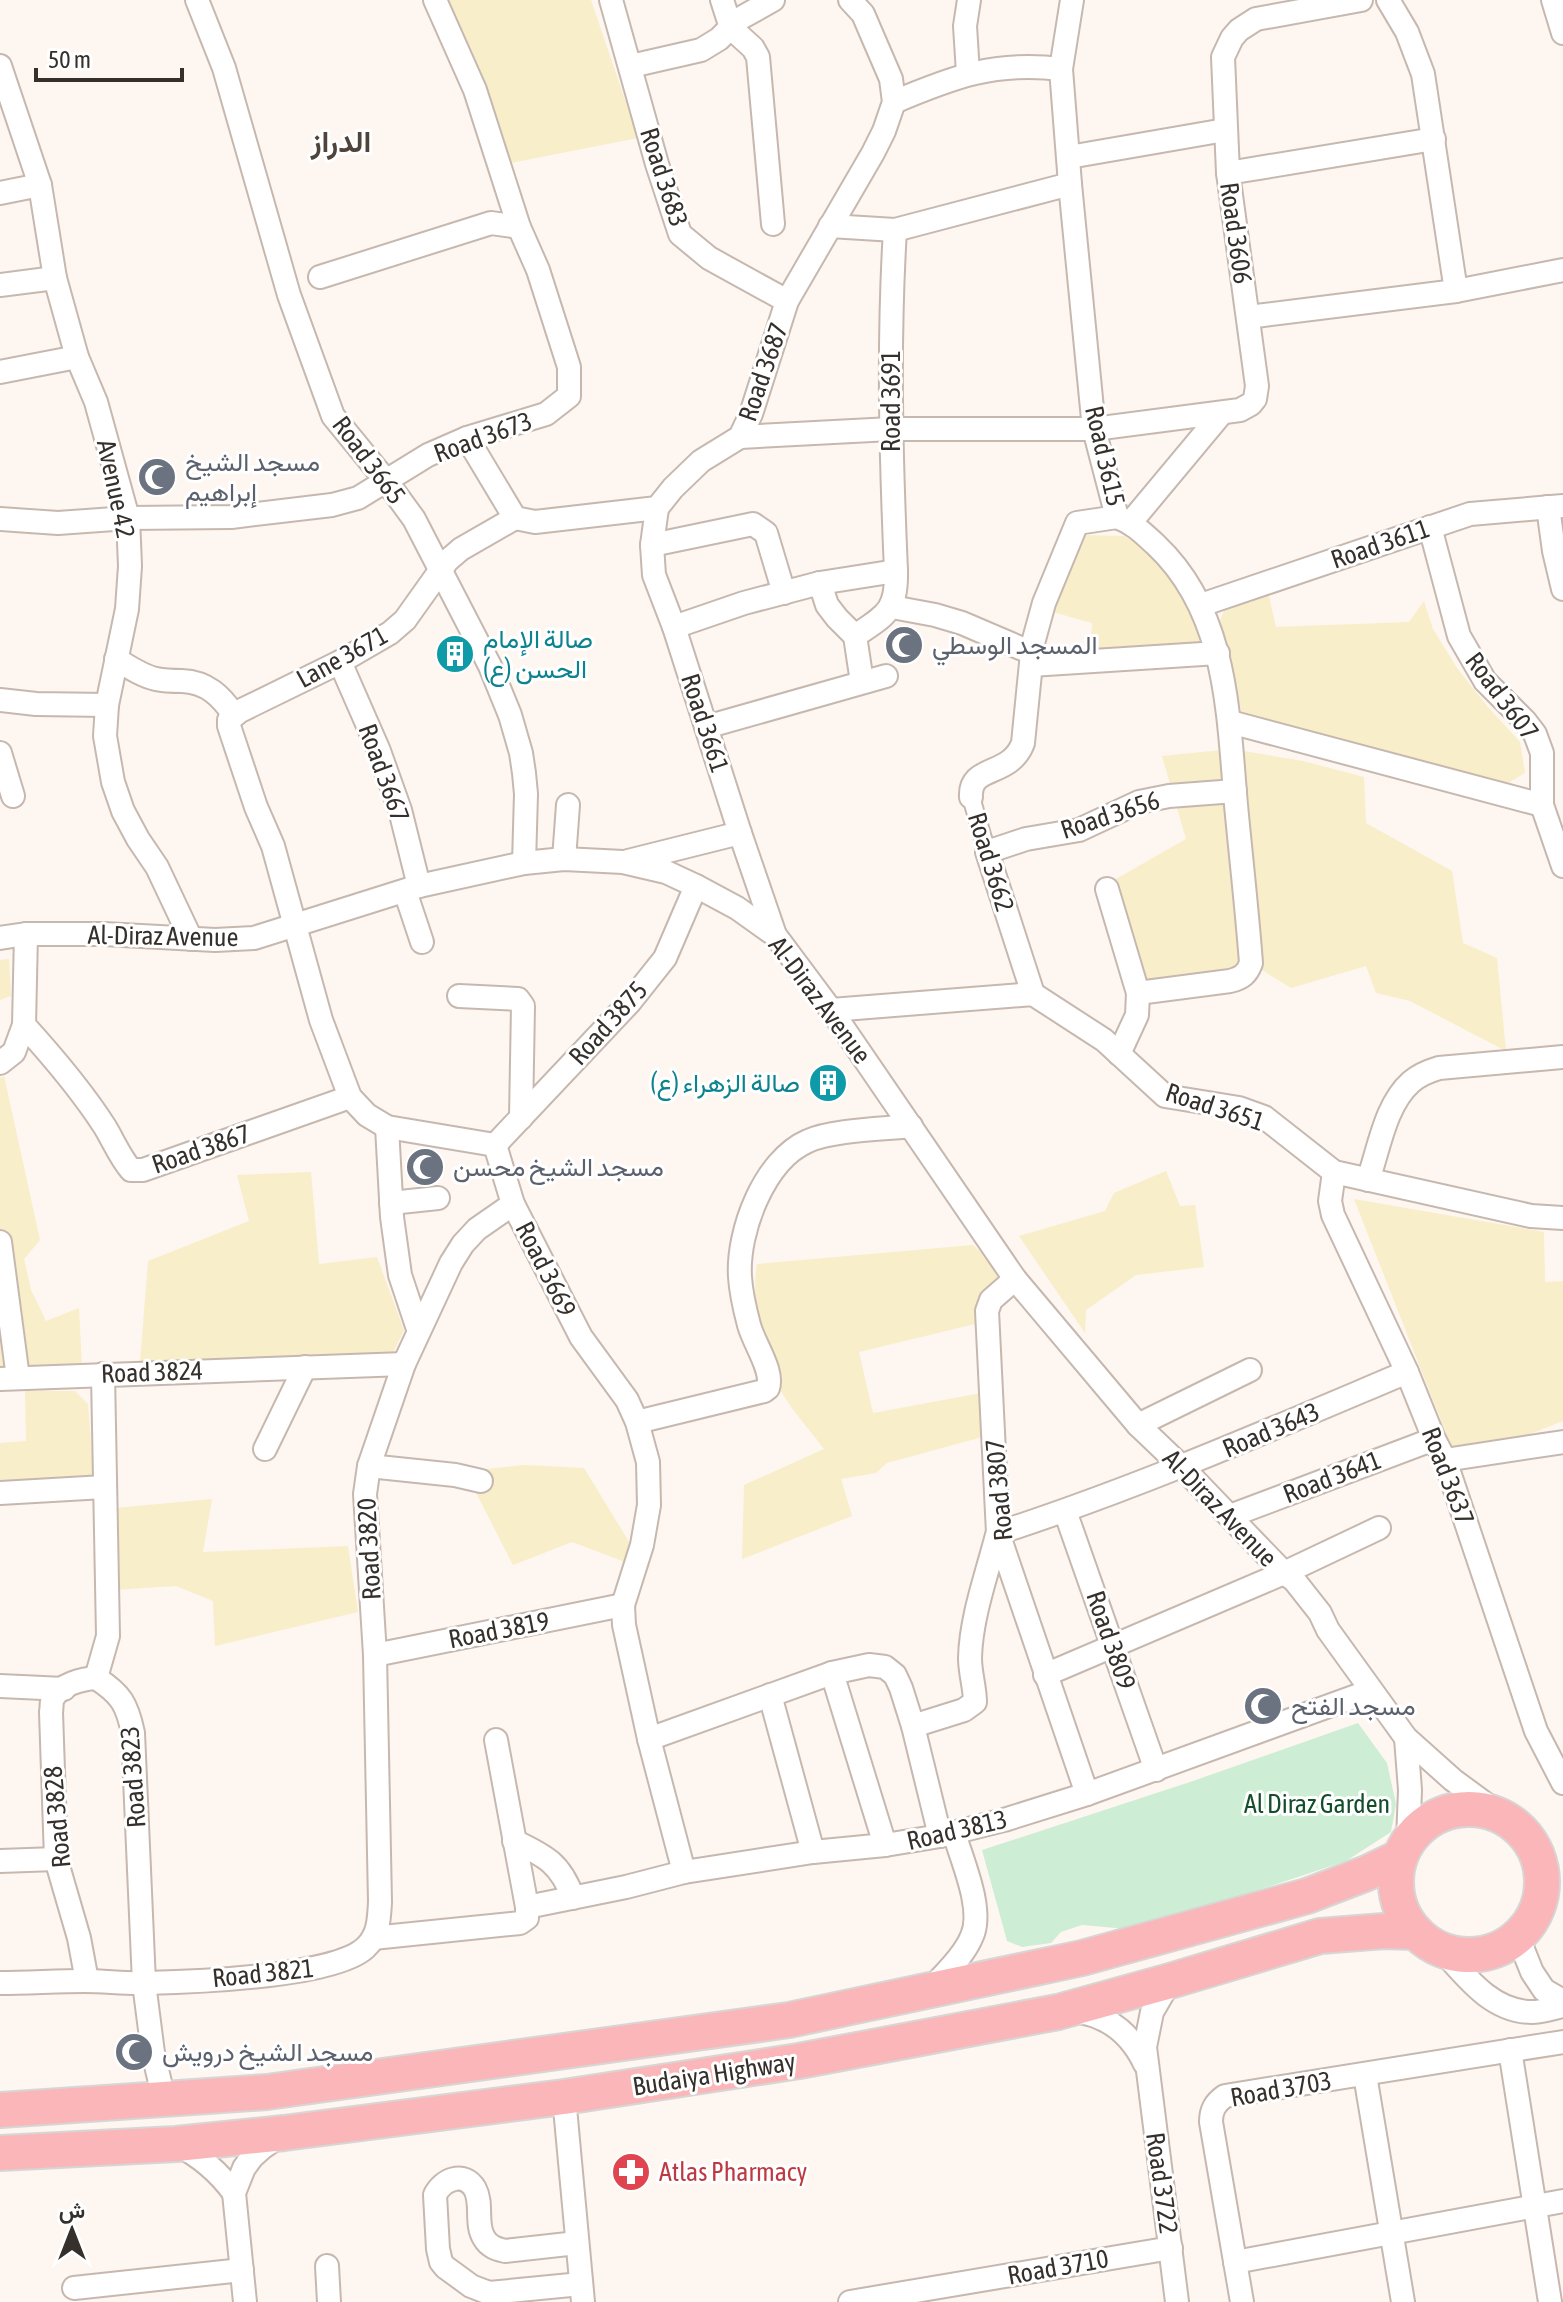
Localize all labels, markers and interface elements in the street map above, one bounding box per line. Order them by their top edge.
scale bar [36,32,182,82]
text: 50 m [48,46,91,73]
district label: الدراز [310,124,371,160]
street label: Road 3683 [634,124,694,230]
street label: Road 3606 [1214,180,1258,286]
street label: Road 3687 [732,319,794,425]
street label: Road 3691 [876,350,906,452]
street label: Road 3615 [1079,403,1131,509]
street label: Road 3673 [430,405,536,469]
street label: Road 3665 [326,410,412,510]
street label: Avenue 42 [91,437,141,541]
place label: مسجد الشيخ إبراهيم [185,447,320,509]
mosque icon: مسجد الشيخ إبراهيم [136,456,178,498]
street label: Road 3611 [1327,513,1433,575]
street label: Lane 3671 [291,620,393,694]
place label: صالة الإمام الحسن (ع) [483,624,593,687]
mosque icon: المسجد الوسطي [883,624,925,666]
place label: المسجد الوسطي [932,630,1098,666]
building icon: صالة الإمام الحسن (ع) [434,633,476,675]
street label: Road 3607 [1459,646,1545,746]
street label: Road 3661 [675,670,735,776]
street label: Road 3667 [352,720,416,826]
street label: Road 3656 [1057,785,1163,845]
street label: Road 3662 [962,809,1020,915]
street label: Al-Diraz Avenue [87,920,239,952]
street label: Al-Diraz Avenue [763,931,877,1069]
street label: Road 3875 [563,975,653,1071]
building icon: (ع) صالة الزهراء [807,1062,849,1104]
place label: (ع) صالة الزهراء [650,1068,800,1101]
street label: Road 3651 [1162,1077,1268,1137]
street label: Road 3867 [148,1118,254,1180]
mosque icon: مسجد الشيخ محسن [404,1146,446,1188]
place label: مسجد الشيخ محسن [453,1152,664,1185]
street label: Road 3669 [509,1217,583,1321]
street label: Road 3824 [100,1355,204,1389]
street label: Road 3643 [1218,1396,1324,1464]
street label: Road 3637 [1416,1423,1480,1529]
street label: Road 3807 [980,1438,1018,1542]
street label: Al-Diraz Avenue [1157,1443,1283,1573]
street label: Road 3641 [1279,1445,1385,1509]
street label: Road 3820 [351,1497,387,1601]
street label: Road 3809 [1080,1587,1142,1693]
street label: Road 3819 [446,1606,552,1654]
mosque icon: مسجد الفتح [1242,1685,1284,1727]
place label: مسجد الفتح [1291,1691,1416,1724]
street label: Road 3823 [114,1725,152,1829]
street label: Road 3828 [38,1765,76,1869]
park label: Al Diraz Garden [1244,1789,1390,1819]
street label: Road 3813 [904,1804,1010,1856]
street label: Road 3821 [211,1953,315,1993]
mosque icon: مسجد الشيخ درويش [113,2031,155,2073]
place label: مسجد الشيخ درويش [162,2037,373,2070]
street label: Budaiya Highway [631,2046,798,2102]
street label: Road 3703 [1228,2065,1334,2113]
street label: Road 3722 [1140,2130,1184,2236]
pharmacy icon: Atlas Pharmacy [610,2151,652,2193]
place label: Atlas Pharmacy [659,2157,807,2187]
north arrow [32,2190,112,2270]
text: ش [59,2197,85,2224]
street label: Road 3710 [1005,2243,1111,2291]

